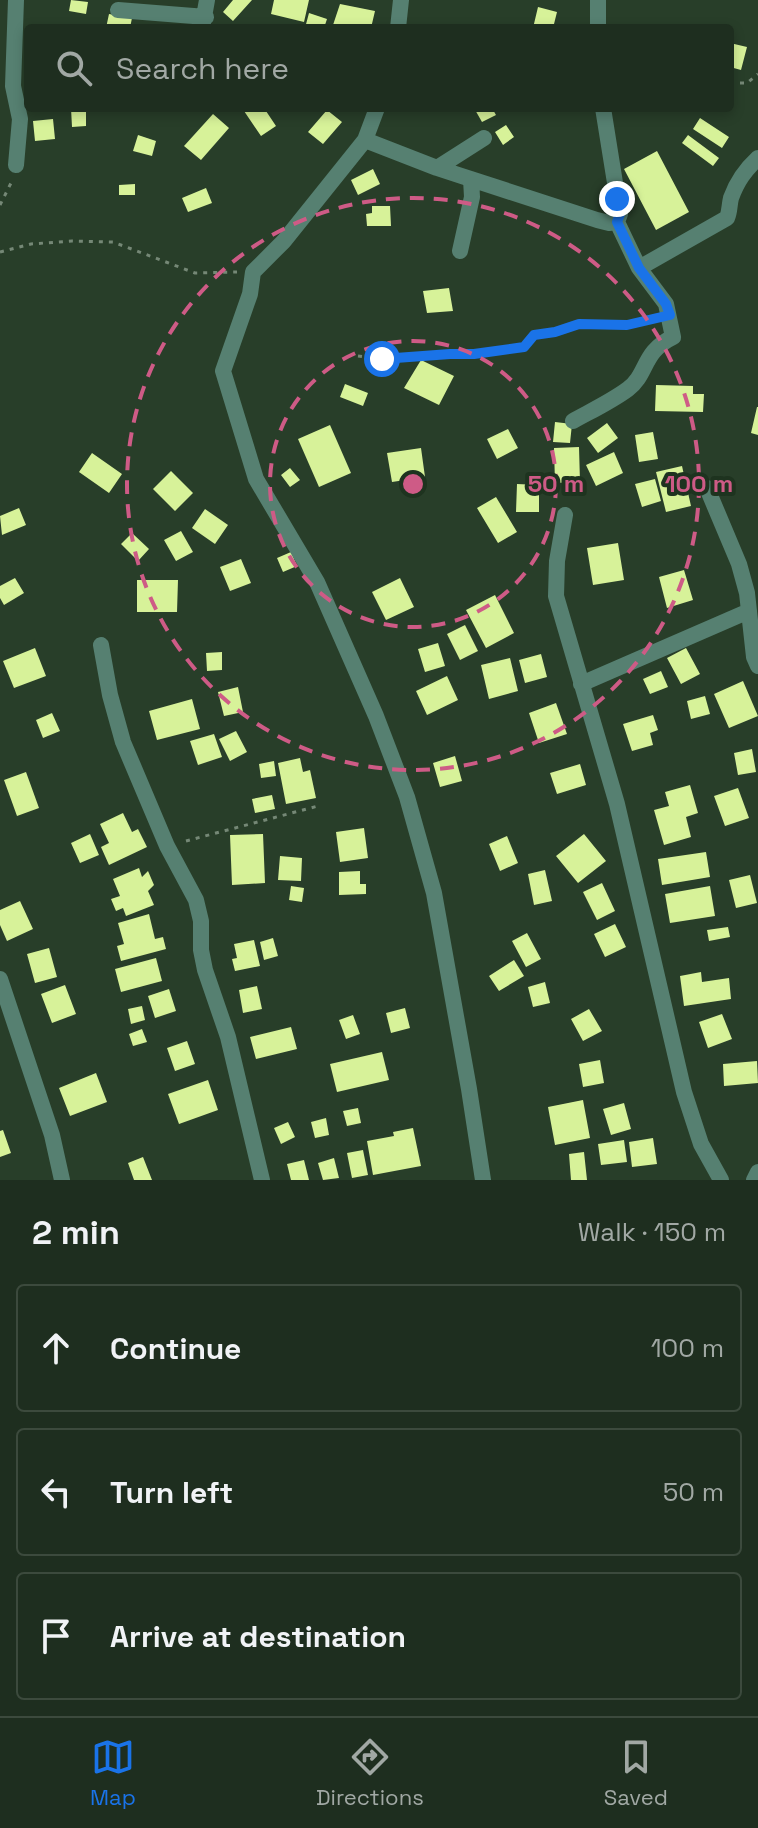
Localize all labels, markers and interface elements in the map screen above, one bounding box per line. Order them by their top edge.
search box [24,24,734,112]
icon: search [52,46,96,90]
text: Search here [116,49,289,88]
route end [599,181,635,217]
route start [364,341,400,377]
text: 50 m [528,468,584,499]
text: 100 m [665,468,733,499]
centre of rings [399,470,427,498]
text: 2 min [32,1211,120,1254]
text: Walk · 150 m [578,1215,726,1249]
icon: ahead [34,1326,78,1370]
text: Continue [110,1329,241,1368]
text: 100 m [651,1331,724,1365]
icon: left [34,1470,78,1514]
text: Turn left [110,1473,233,1512]
text: 50 m [663,1475,724,1509]
icon: arrive [34,1614,78,1658]
text: Arrive at destination [110,1617,406,1656]
tab: Map [90,1735,136,1811]
tab: Directions [316,1735,424,1811]
tab: Saved [604,1735,668,1811]

